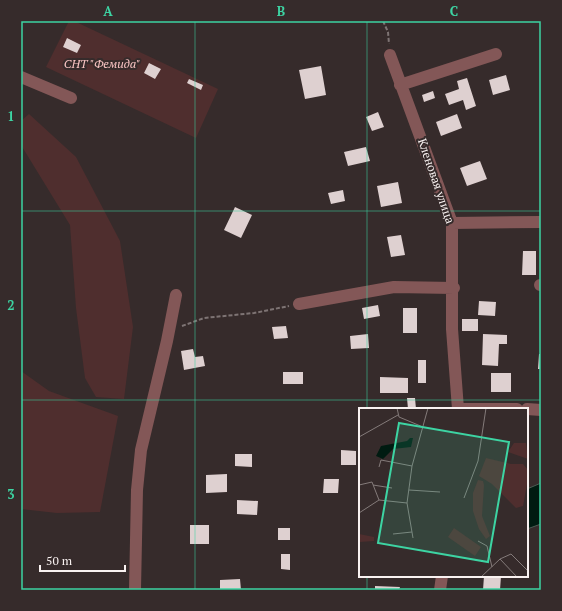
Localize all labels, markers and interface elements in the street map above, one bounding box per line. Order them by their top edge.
text: A [103,2,113,20]
text: B [277,2,285,20]
text: C [450,2,458,20]
park label: СНТ "Фемида" [64,56,140,71]
text: 1 [7,107,15,125]
street label: Кленовая улица [415,136,458,225]
text: 2 [7,296,15,314]
inset map [359,408,528,577]
text: 3 [7,485,15,503]
scale bar [40,547,125,573]
text: 50 m [46,553,73,568]

